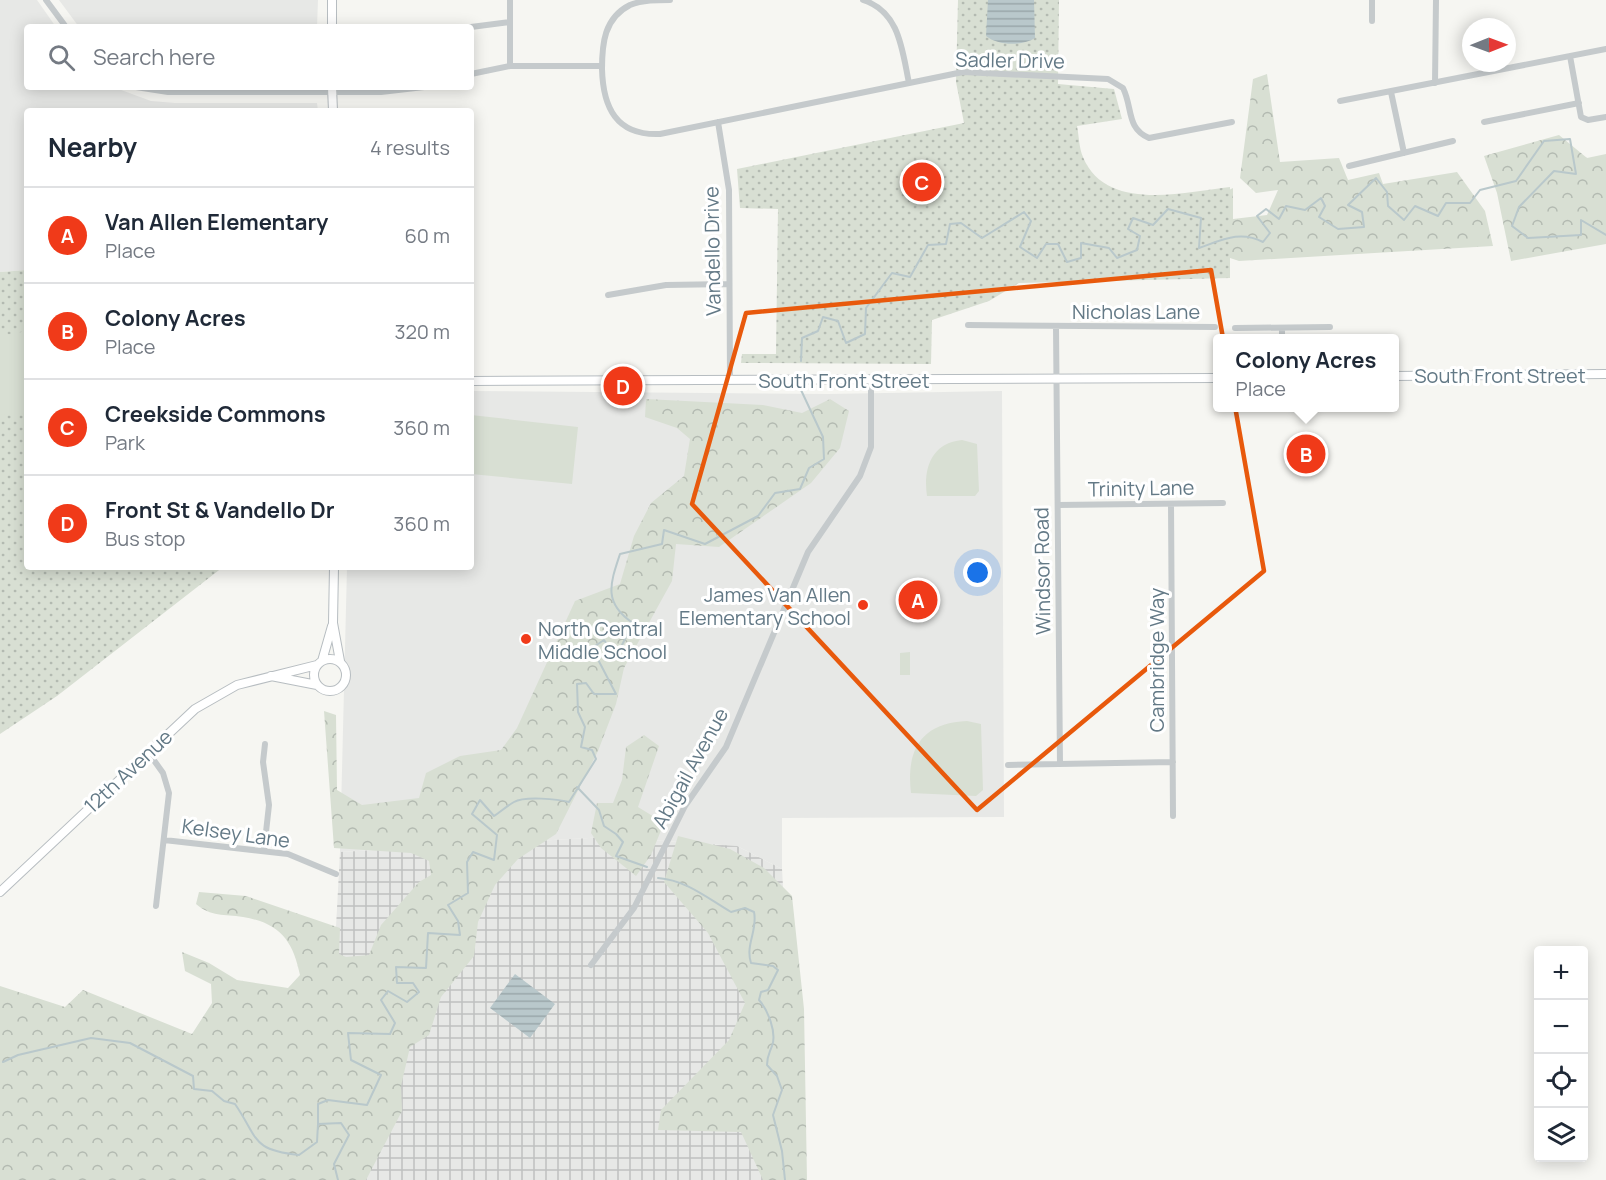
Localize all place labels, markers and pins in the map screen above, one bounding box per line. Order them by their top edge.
pin: C [902,160,942,204]
pin: D [604,364,642,408]
pin: B [1286,432,1326,476]
pin: A [898,578,938,622]
place label: James Van Allen Elementary School [679,581,851,631]
marker: James Van Allen Elementary School [856,598,870,612]
place label: North Central Middle School [538,615,667,665]
marker: North Central Middle School [519,632,533,646]

